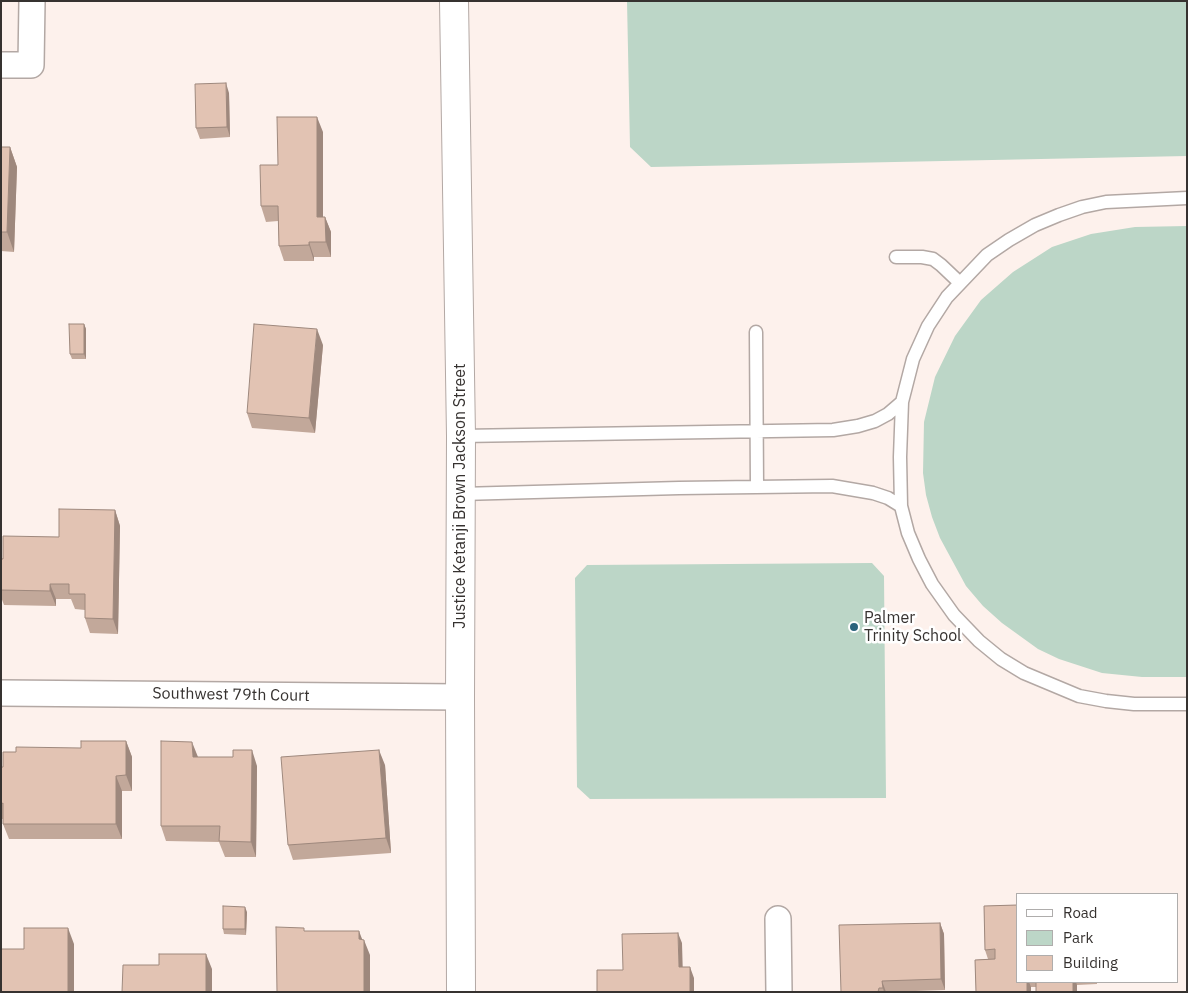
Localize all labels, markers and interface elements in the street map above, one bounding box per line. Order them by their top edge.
street label: Justice Ketanji Brown Jackson Street [450,363,470,629]
place label: Palmer Trinity School [864,608,961,646]
marker: Palmer Trinity School [848,621,860,633]
street label: Southwest 79th Court [152,684,310,706]
legend [1016,893,1178,983]
text: Road [1063,903,1098,922]
text: Park [1063,928,1093,947]
text: Building [1063,953,1118,972]

